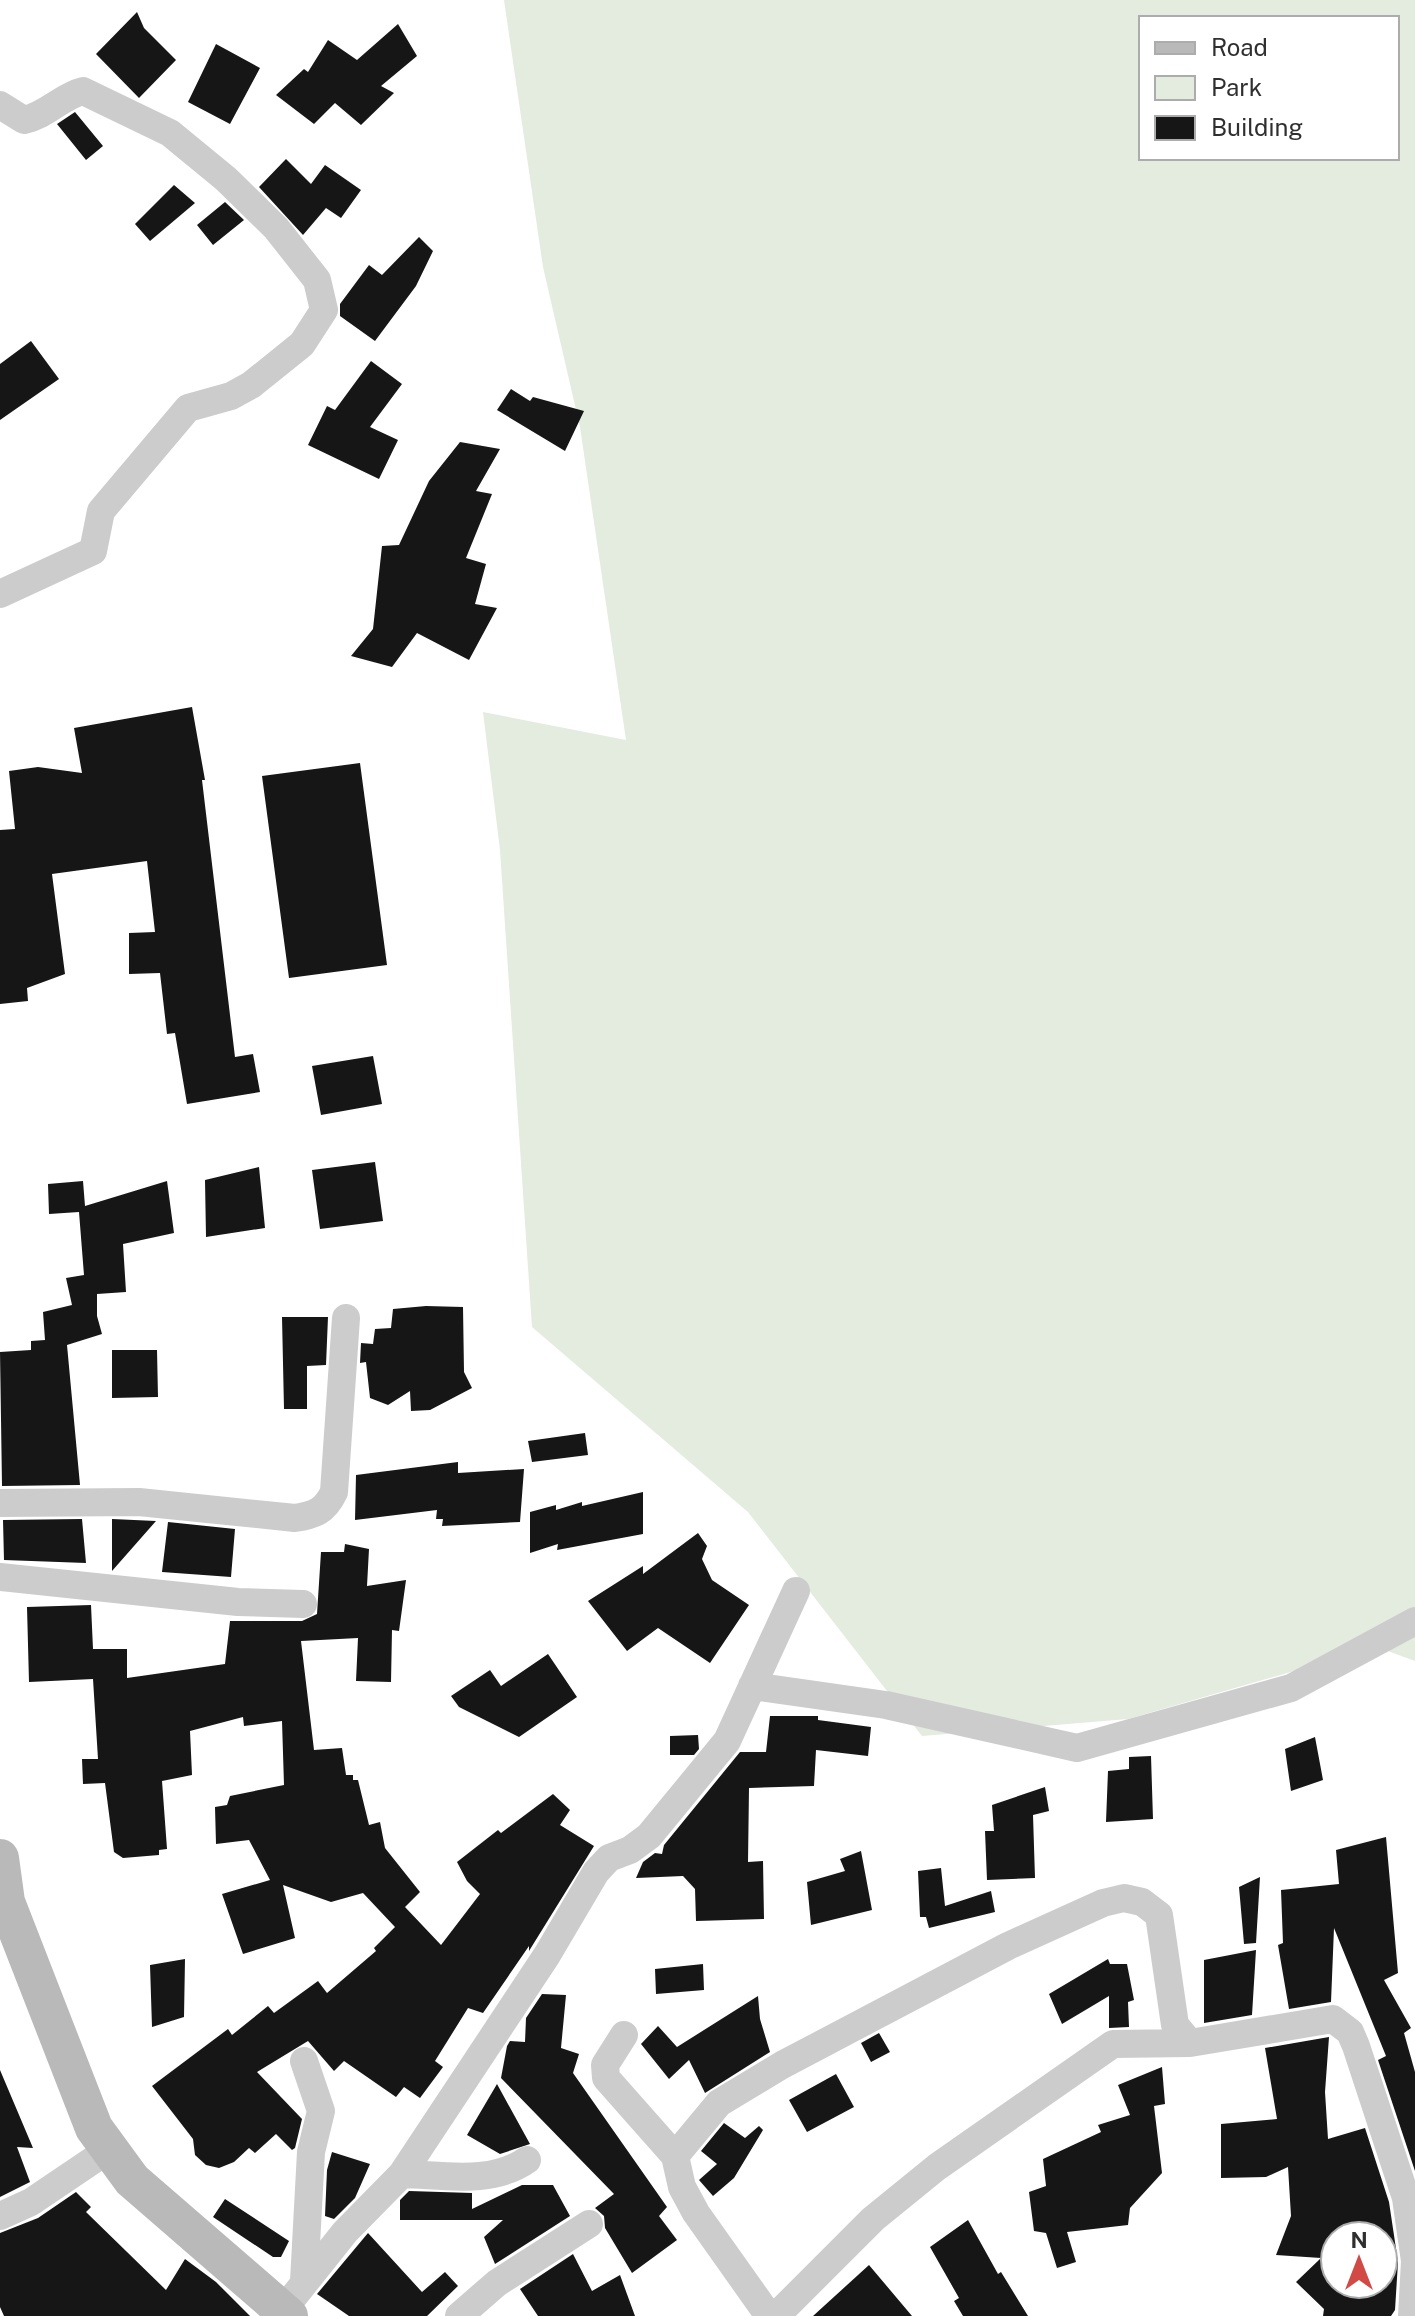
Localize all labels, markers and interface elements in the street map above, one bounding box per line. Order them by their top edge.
legend [1139,16,1399,160]
text: Road [1211,33,1268,61]
text: Park [1211,73,1262,101]
text: Building [1211,113,1303,141]
north arrow [1319,2220,1399,2300]
text: N [1350,2227,1368,2253]

